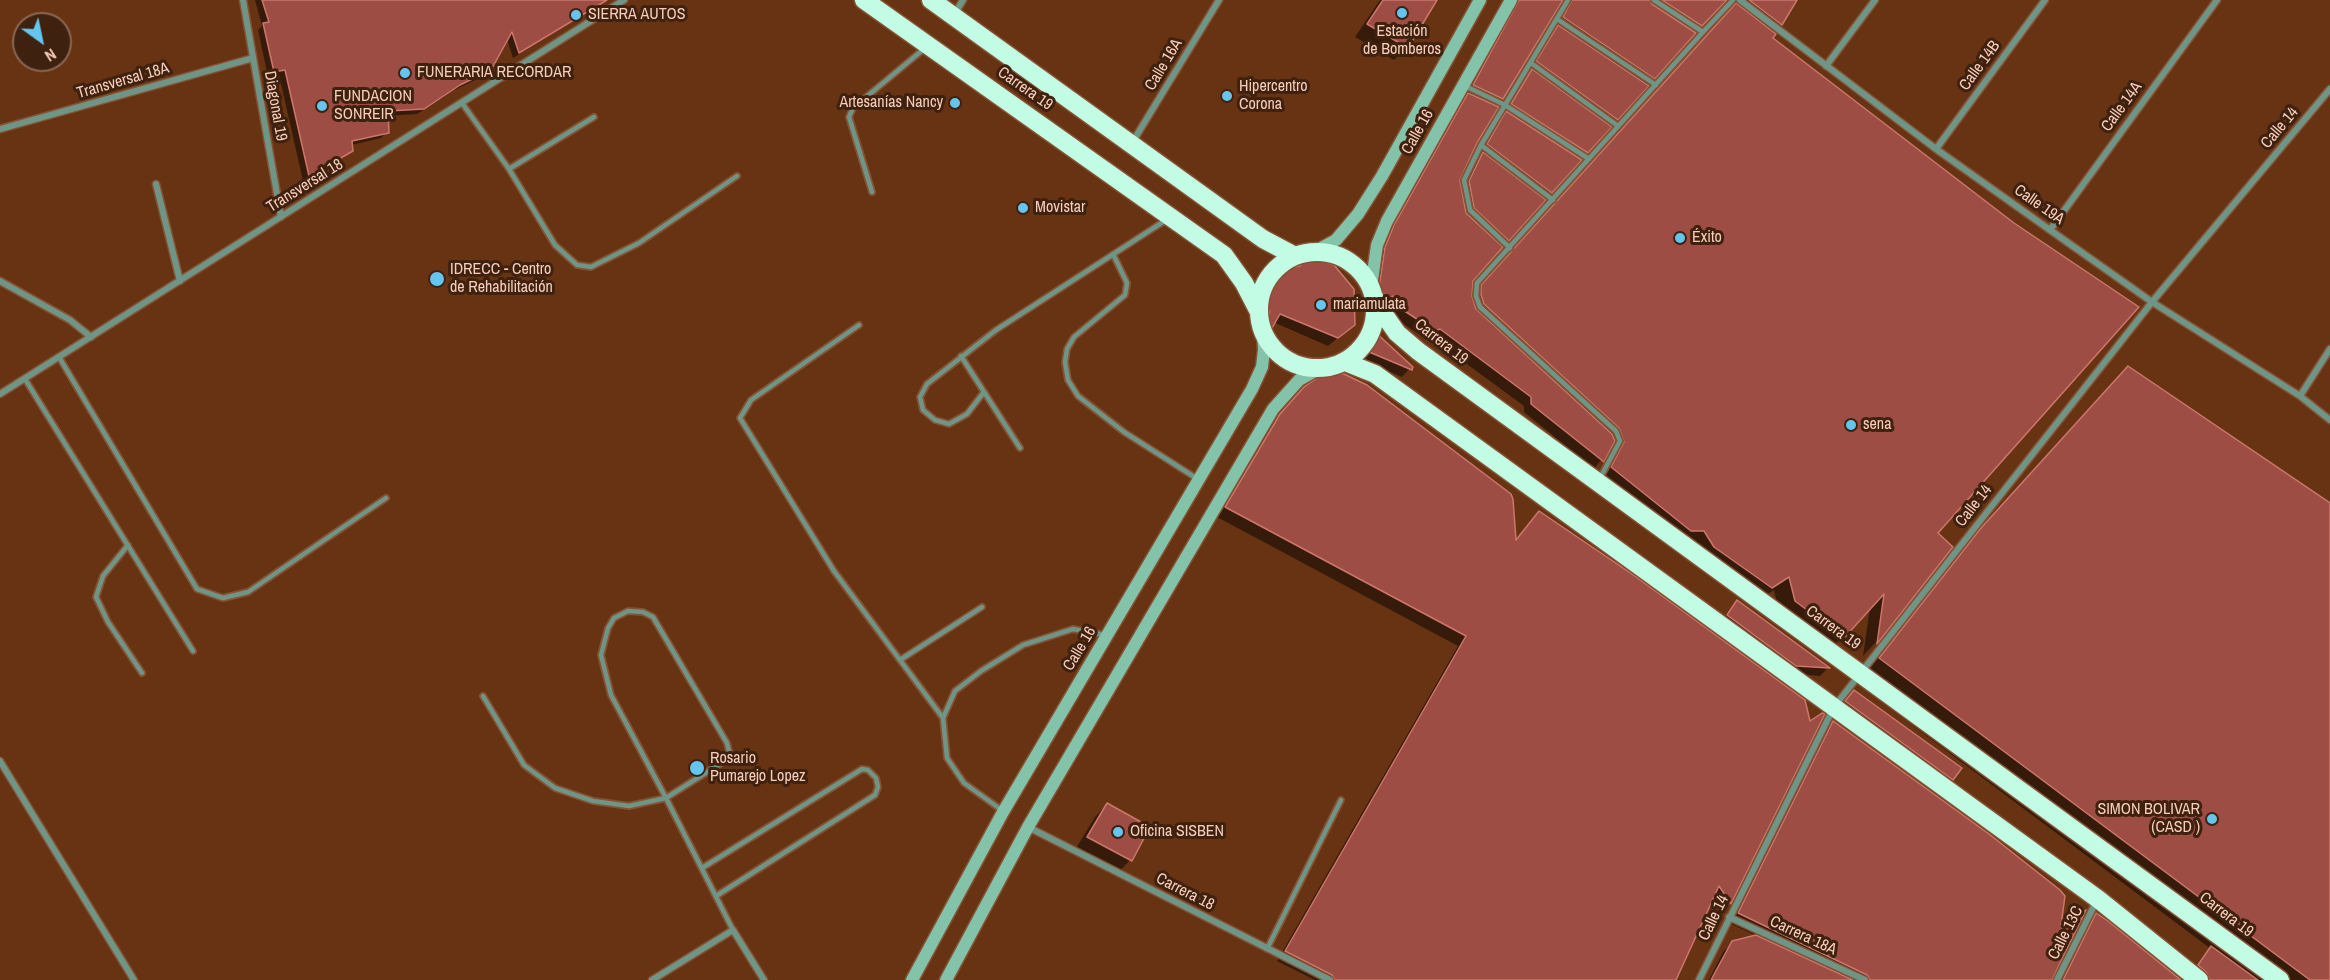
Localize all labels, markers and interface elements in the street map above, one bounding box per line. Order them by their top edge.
place label: SIERRA AUTOS [588,5,685,25]
marker: Estación de Bomberos [1395,6,1409,20]
marker: SIERRA AUTOS [569,8,583,22]
north arrow [12,12,72,72]
place label: Estación de Bomberos [1363,22,1441,60]
street label: Calle 16A [1141,36,1187,94]
street label: Calle 14B [1956,37,2004,95]
text: N [41,44,61,67]
street label: Transversal 18A [75,59,171,103]
place label: FUNERARIA RECORDAR [417,63,572,83]
street label: Carrera 19 [994,63,1056,115]
marker: FUNERARIA RECORDAR [398,66,412,80]
street label: Diagonal 19 [259,69,291,143]
place label: Hipercentro Corona [1239,77,1308,115]
street label: Calle 14A [2098,78,2146,136]
place label: FUNDACION SONREIR [334,87,412,125]
marker: Hipercentro Corona [1220,89,1234,103]
place label: Artesanías Nancy [839,93,943,113]
marker: Artesanías Nancy [948,96,962,110]
marker: FUNDACION SONREIR [315,99,329,113]
street label: Calle 14 [2257,103,2303,153]
street label: Calle 16 [1398,106,1438,158]
street label: Transversal 18 [263,155,347,217]
street label: Calle 19A [2010,181,2068,229]
place label: Movistar [1035,198,1085,218]
marker: Movistar [1016,201,1030,215]
place label: Éxito [1692,228,1722,248]
marker: Éxito [1673,231,1687,245]
place label: IDRECC - Centro de Rehabilitación [450,260,553,298]
marker: IDRECC - Centro de Rehabilitación [428,270,446,288]
place label: mariamulata [1333,295,1406,315]
marker: mariamulata [1314,298,1328,312]
street label: Carrera 19 [1410,315,1472,369]
place label: sena [1863,415,1891,435]
marker: sena [1844,418,1858,432]
street label: Calle 14 [1952,481,1996,531]
street label: Carrera 19 [1802,602,1864,654]
street label: Calle 16 [1059,623,1101,675]
place label: Rosario Pumarejo Lopez [710,749,806,787]
marker: Rosario Pumarejo Lopez [688,759,706,777]
place label: SIMON BOLIVAR (CASD ) [2097,800,2200,838]
marker: SIMON BOLIVAR (CASD ) [2205,812,2219,826]
place label: Oficina SISBEN [1130,822,1224,842]
marker: Oficina SISBEN [1111,825,1125,839]
street label: Carrera 18 [1153,869,1217,915]
street label: Carrera 19 [2195,888,2257,942]
street label: Calle 14 [1695,892,1733,944]
street label: Calle 13C [2044,903,2088,963]
street label: Carrera 18A [1767,912,1839,960]

